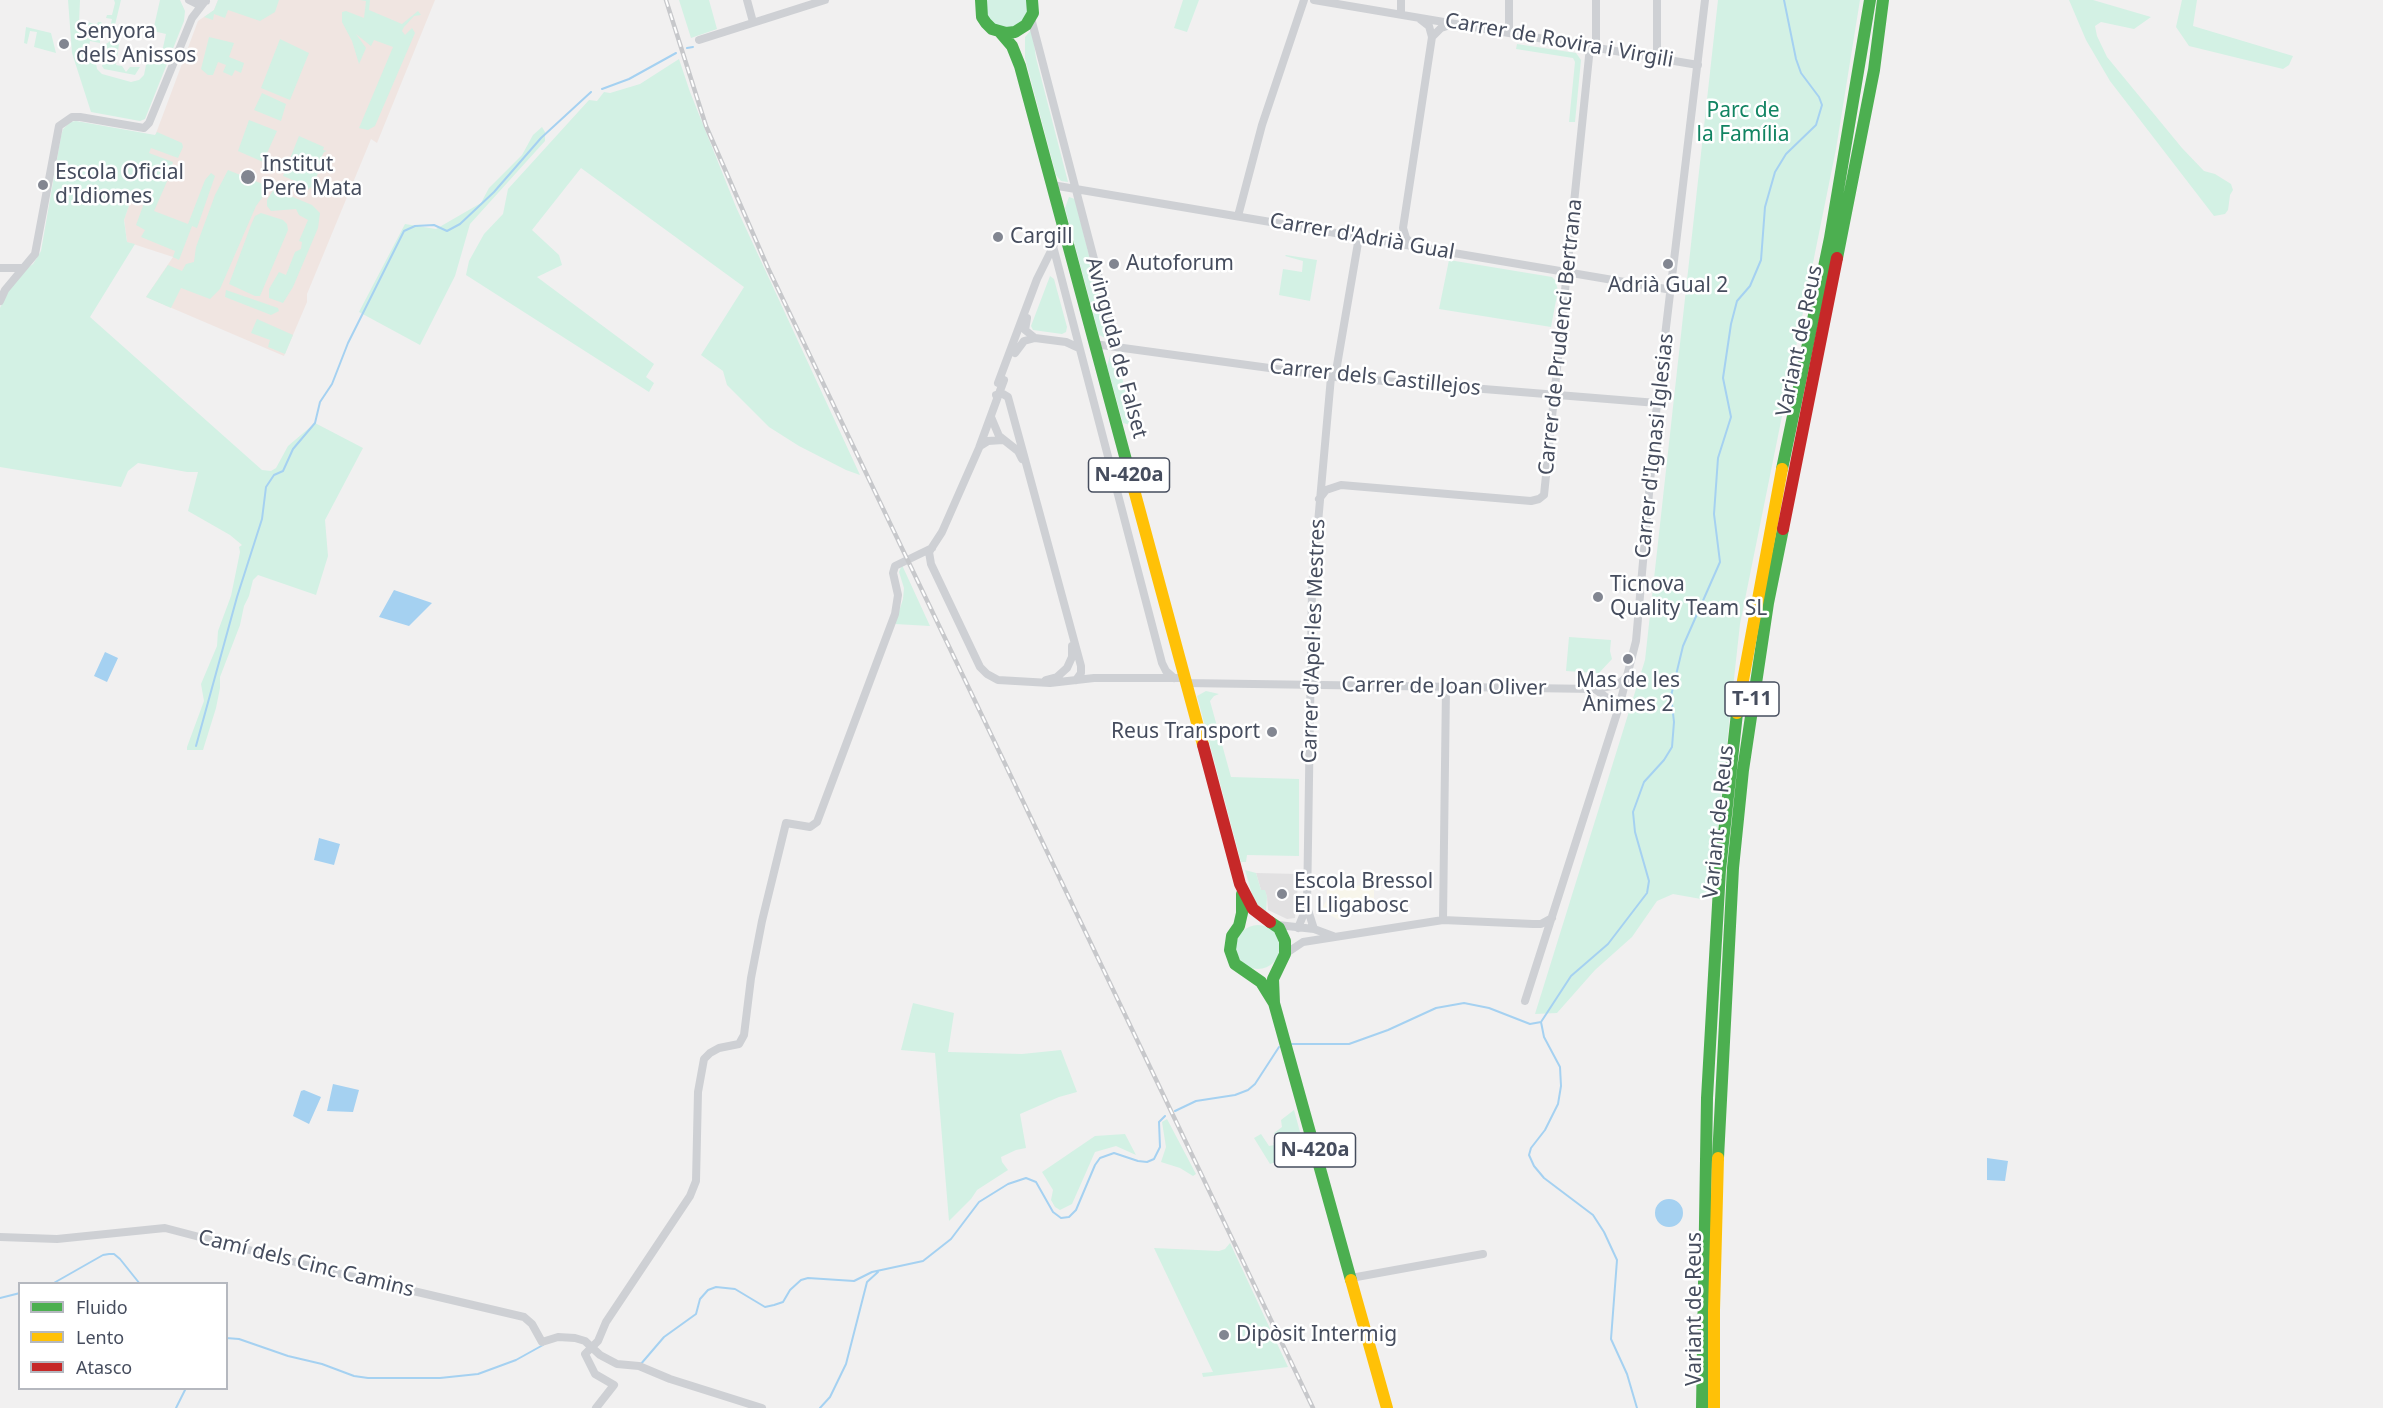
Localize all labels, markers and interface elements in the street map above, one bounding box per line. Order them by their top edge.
street label: Carrer de Rovira i Virgili [1443,8,1675,74]
place label: Senyora dels Anissos [76,19,196,69]
marker: Senyora dels Anissos [57,37,71,51]
park label: Parc de la Família [1696,98,1790,148]
place label: Institut Pere Mata [262,152,362,202]
place label: Escola Oficial d'Idiomes [55,160,184,210]
marker: Institut Pere Mata [239,168,257,186]
marker: Escola Oficial d'Idiomes [36,178,50,192]
street label: Carrer de Prudenci Bertrana [1534,198,1588,476]
street label: Carrer d'Adrià Gual [1268,208,1456,266]
place label: Cargill [1010,224,1073,250]
marker: Cargill [991,230,1005,244]
place label: Autoforum [1126,251,1234,277]
street label: Avinguda de Falset [1080,255,1152,441]
marker: Autoforum [1107,257,1121,271]
marker: Adrià Gual 2 [1661,257,1675,271]
street label: Variant de Reus [1772,263,1828,419]
place label: Adrià Gual 2 [1608,273,1728,299]
street label: Carrer d'Ignasi Iglesias [1631,332,1679,560]
street label: Carrer dels Castillejos [1268,354,1482,402]
road number: N-420a [1088,458,1170,492]
street label: Carrer d'Apel·les Mestres [1297,518,1331,764]
place label: Ticnova Quality Team SL [1610,572,1767,622]
marker: Ticnova Quality Team SL [1591,590,1605,604]
marker: Mas de les Ànimes 2 [1621,652,1635,666]
place label: Mas de les Ànimes 2 [1576,668,1680,718]
street label: Carrer de Joan Oliver [1341,673,1547,701]
road number: T-11 [1725,682,1779,716]
place label: Reus Transport [1111,719,1260,745]
marker: Reus Transport [1265,725,1279,739]
street label: Variant de Reus [1698,744,1740,900]
place label: Escola Bressol El Lligabosc [1294,869,1433,919]
marker: Escola Bressol El Lligabosc [1275,887,1289,901]
road number: N-420a [1274,1133,1356,1167]
street label: Camí dels Cinc Camins [195,1225,417,1303]
street label: Variant de Reus [1682,1232,1708,1386]
legend [18,1282,228,1390]
text: Fluido [76,1295,128,1319]
place label: Dipòsit Intermig [1236,1322,1397,1348]
text: Lento [76,1325,124,1349]
marker: Dipòsit Intermig [1217,1328,1231,1342]
text: Atasco [76,1355,132,1379]

